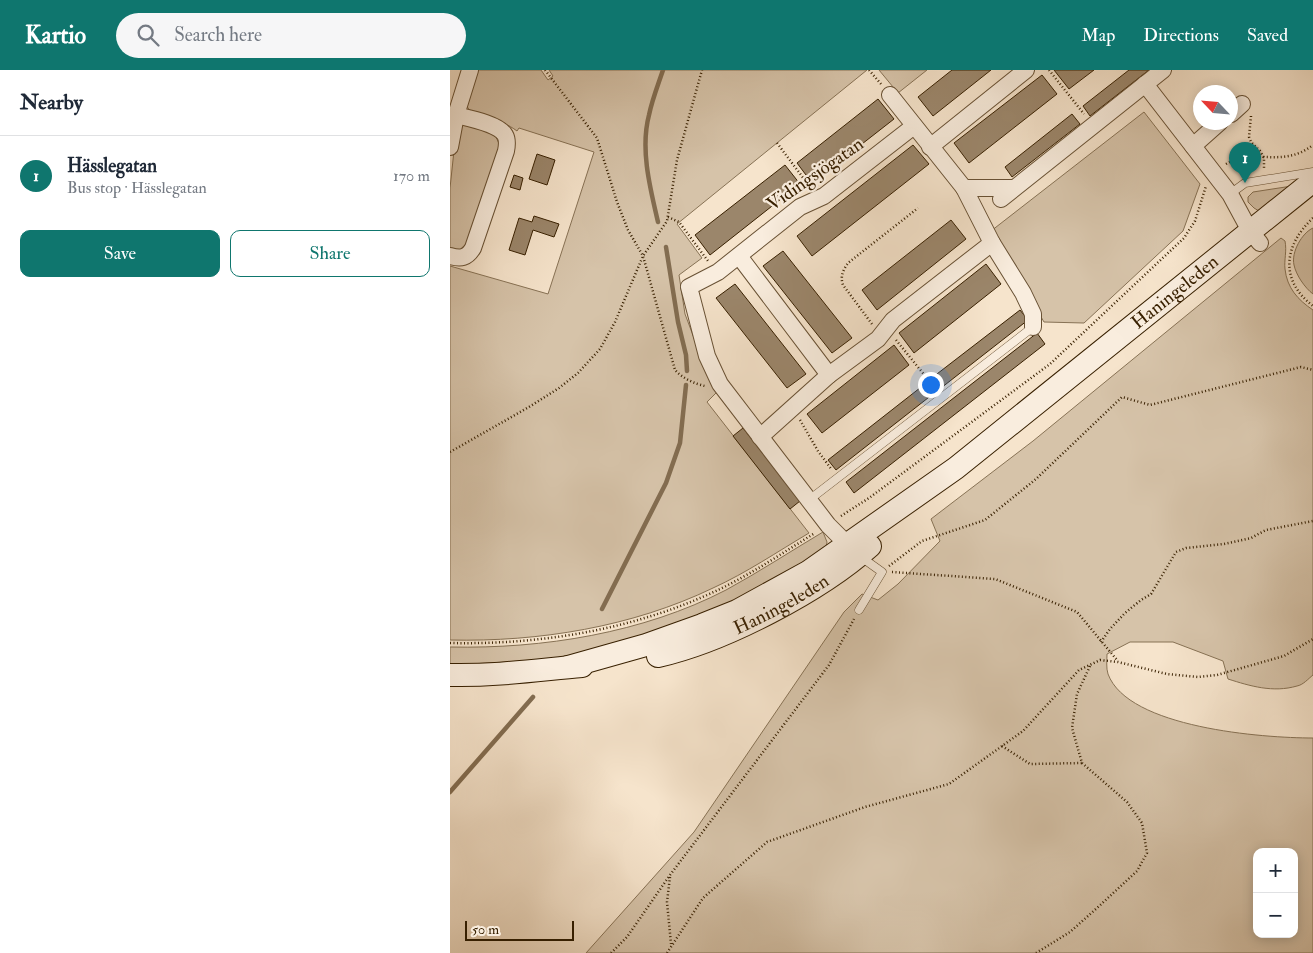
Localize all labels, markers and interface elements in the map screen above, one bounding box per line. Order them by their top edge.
search box [116,13,466,58]
text: Kartio [25,20,86,51]
icon: search [134,21,162,49]
text: Search here [174,23,262,47]
text: Map [1082,24,1115,47]
text: Directions [1143,24,1219,47]
text: Saved [1247,24,1288,47]
north arrow [1193,85,1238,130]
text: Nearby [20,89,83,116]
street label: Vidingsjögatan [762,132,868,216]
pin: 1 [1229,142,1261,183]
text: Hässlegatan [67,154,157,178]
text: 1 [33,166,39,186]
text: 170 m [393,166,430,186]
text: Bus stop · Hässlegatan [67,178,207,198]
button: Save [20,230,220,277]
button: Share [230,230,430,277]
street label: Haningeleden [1126,250,1224,334]
your location [918,372,944,398]
street label: Haningeleden [730,569,834,640]
map controls [1253,848,1298,938]
button: + [1253,848,1298,893]
button: − [1253,893,1298,938]
scale bar [465,918,574,941]
text: 50 m [472,921,499,938]

